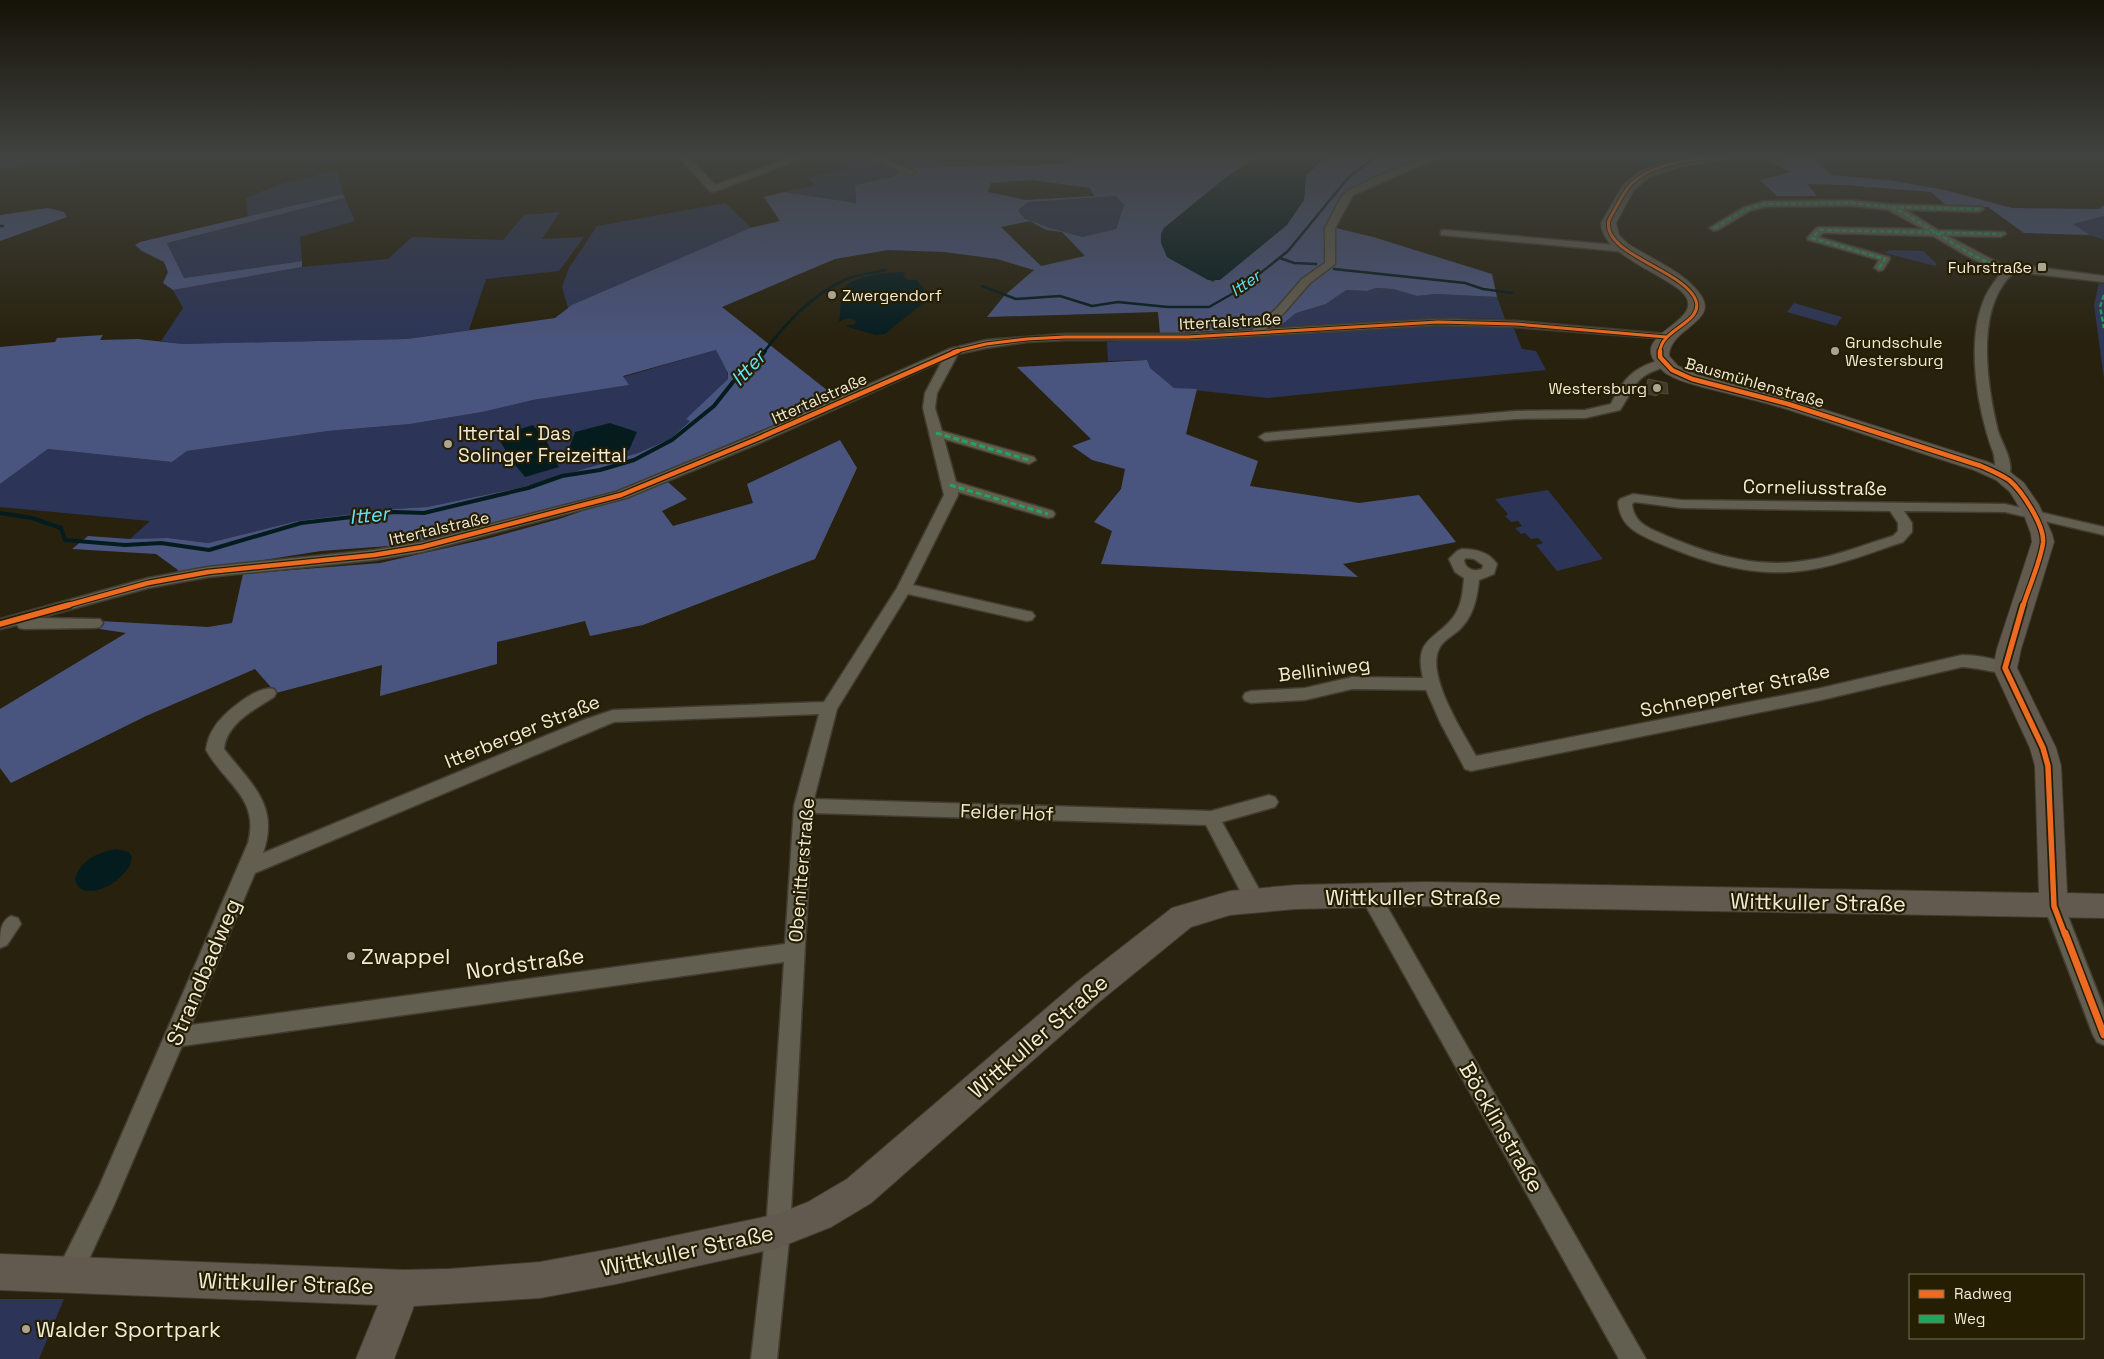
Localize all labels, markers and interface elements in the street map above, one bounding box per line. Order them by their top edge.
place label: Fuhrstraße [1948,257,2032,278]
marker: Fuhrstraße [2036,261,2048,273]
water label: Itter [1226,265,1266,301]
place label: Zwergendorf [842,285,942,306]
marker: Zwergendorf [826,289,838,301]
street label: Ittertalstraße [1178,308,1282,335]
place label: Grundschule Westersburg [1845,332,1943,371]
water label: Itter [725,343,773,391]
marker: Grundschule Westersburg [1829,345,1841,357]
street label: Bausmühlenstraße [1683,352,1827,412]
street label: Ittertalstraße [768,368,870,429]
place label: Westersburg [1549,378,1647,399]
marker: Westersburg [1651,382,1663,394]
place label: Ittertal - Das Solinger Freizeittal [458,421,627,468]
marker: Ittertal - Das Solinger Freizeittal [442,438,454,450]
street label: Corneliusstraße [1743,474,1887,501]
water label: Itter [348,500,393,530]
street label: Ittertalstraße [387,507,491,550]
street label: Belliniweg [1277,651,1372,688]
street label: Schnepperter Straße [1638,658,1832,723]
street label: Itterberger Straße [441,689,603,774]
street label: Obenitterstraße [783,797,820,943]
street label: Felder Hof [960,798,1054,827]
street label: Wittkuller Straße [1325,883,1501,911]
street label: Wittkuller Straße [1730,886,1906,918]
street label: Strandbadweg [159,894,247,1050]
street label: Nordstraße [464,941,586,985]
place label: Zwappel [361,942,450,970]
marker: Zwappel [345,950,357,962]
street label: Wittkuller Straße [962,968,1114,1104]
street label: Böcklinstraße [1453,1057,1551,1197]
street label: Wittkuller Straße [598,1218,776,1282]
street label: Wittkuller Straße [198,1266,374,1300]
legend [1909,1274,2084,1339]
text: Radweg [1954,1284,2012,1303]
text: Weg [1954,1309,1985,1328]
place label: Walder Sportpark [36,1315,221,1343]
marker: Walder Sportpark [20,1323,32,1335]

